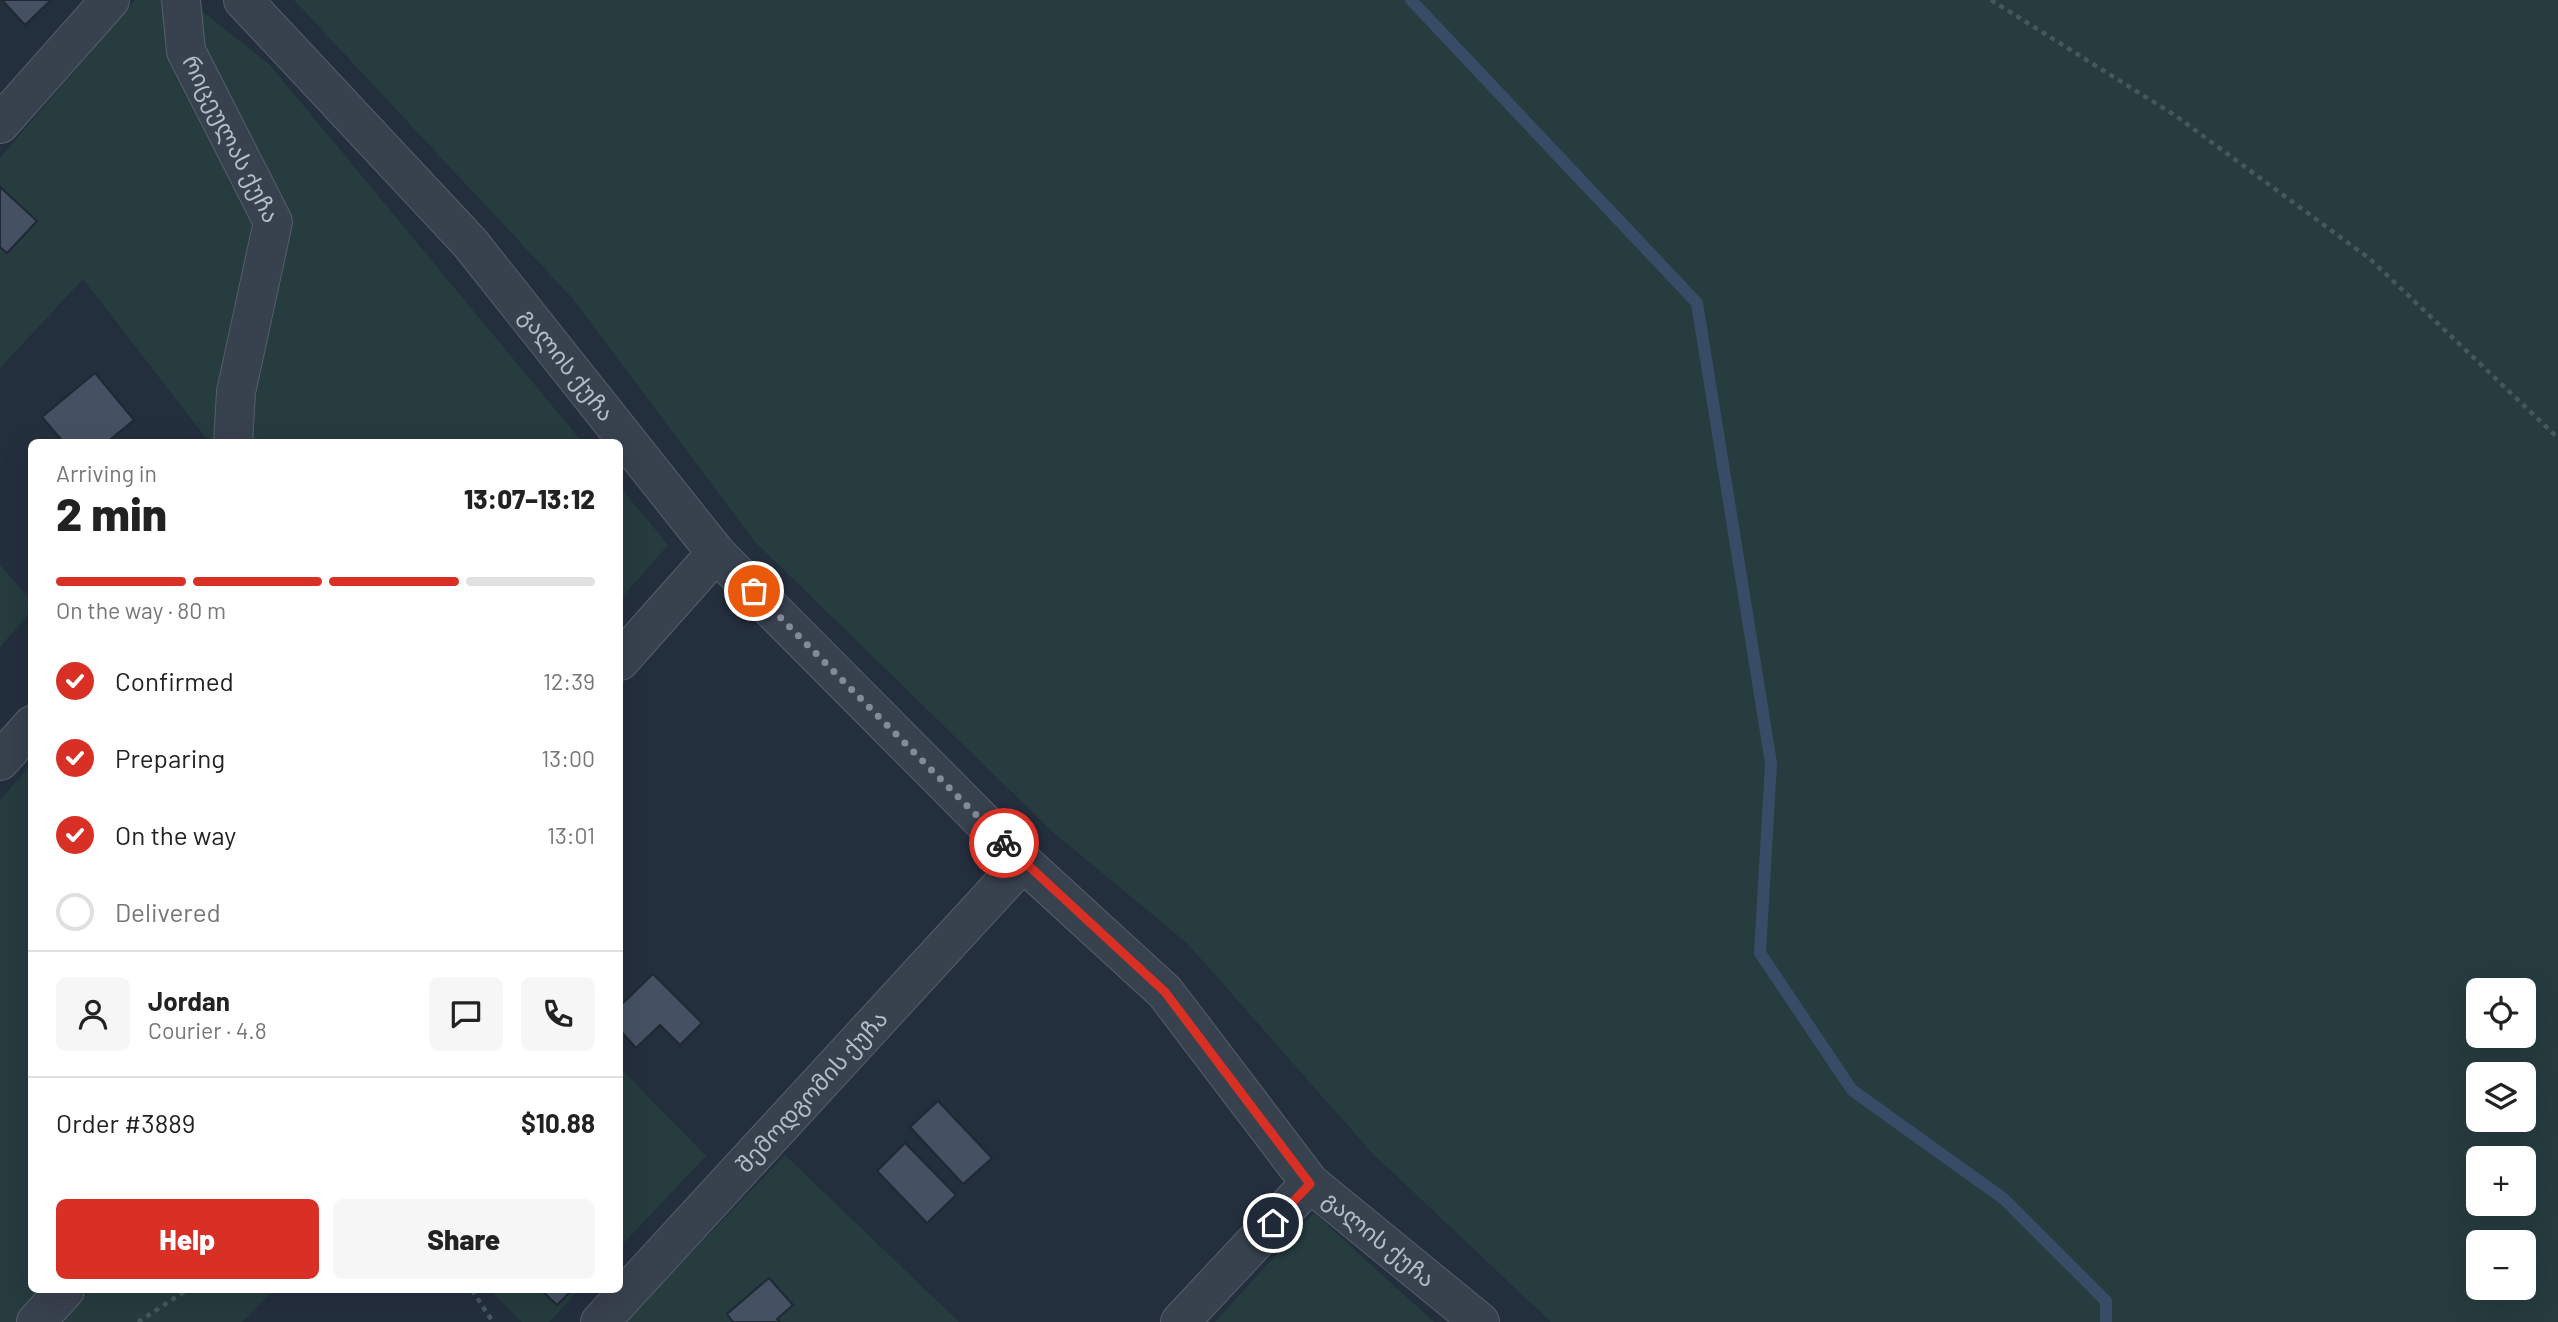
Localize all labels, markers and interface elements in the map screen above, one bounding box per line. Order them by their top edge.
street label: რიცეულას ქუჩა [177,50,286,227]
street label: გალის ქუჩა [513,302,621,426]
text: Arriving in [56,459,157,487]
text: 13:07–13:12 [464,483,595,514]
text: 2 min [56,485,167,540]
pin [724,561,784,621]
icon: bag [735,572,773,610]
text: On the way · 80 m [56,596,226,624]
icon: check [56,662,94,700]
text: Confirmed [115,665,234,696]
text: 12:39 [543,667,595,695]
icon: check [56,739,94,777]
text: Preparing [115,742,225,773]
text: 13:00 [541,744,595,772]
courier [969,808,1039,878]
icon: check [56,816,94,854]
text: On the way [115,819,236,850]
text: 13:01 [547,821,595,849]
icon: bike [985,824,1023,862]
text: Delivered [115,896,221,927]
button: person [56,977,130,1051]
button: chat [429,977,503,1051]
button: phone [521,977,595,1051]
map controls [2466,978,2536,1300]
button: locate [2466,978,2536,1048]
text: Jordan [148,985,230,1016]
street label: შემოდგომის ქუჩა [730,1004,893,1178]
text: Courier · 4.8 [148,1016,267,1044]
button: layers [2466,1062,2536,1132]
text: Order #3889 [56,1107,195,1138]
text: $10.88 [521,1107,595,1138]
button: + [2466,1146,2536,1216]
street label: გალის ქუჩა [1317,1184,1441,1292]
pin [1243,1193,1303,1253]
button: Help [56,1199,319,1279]
button: Share [333,1199,595,1279]
icon: home [1254,1204,1292,1242]
button: − [2466,1230,2536,1300]

